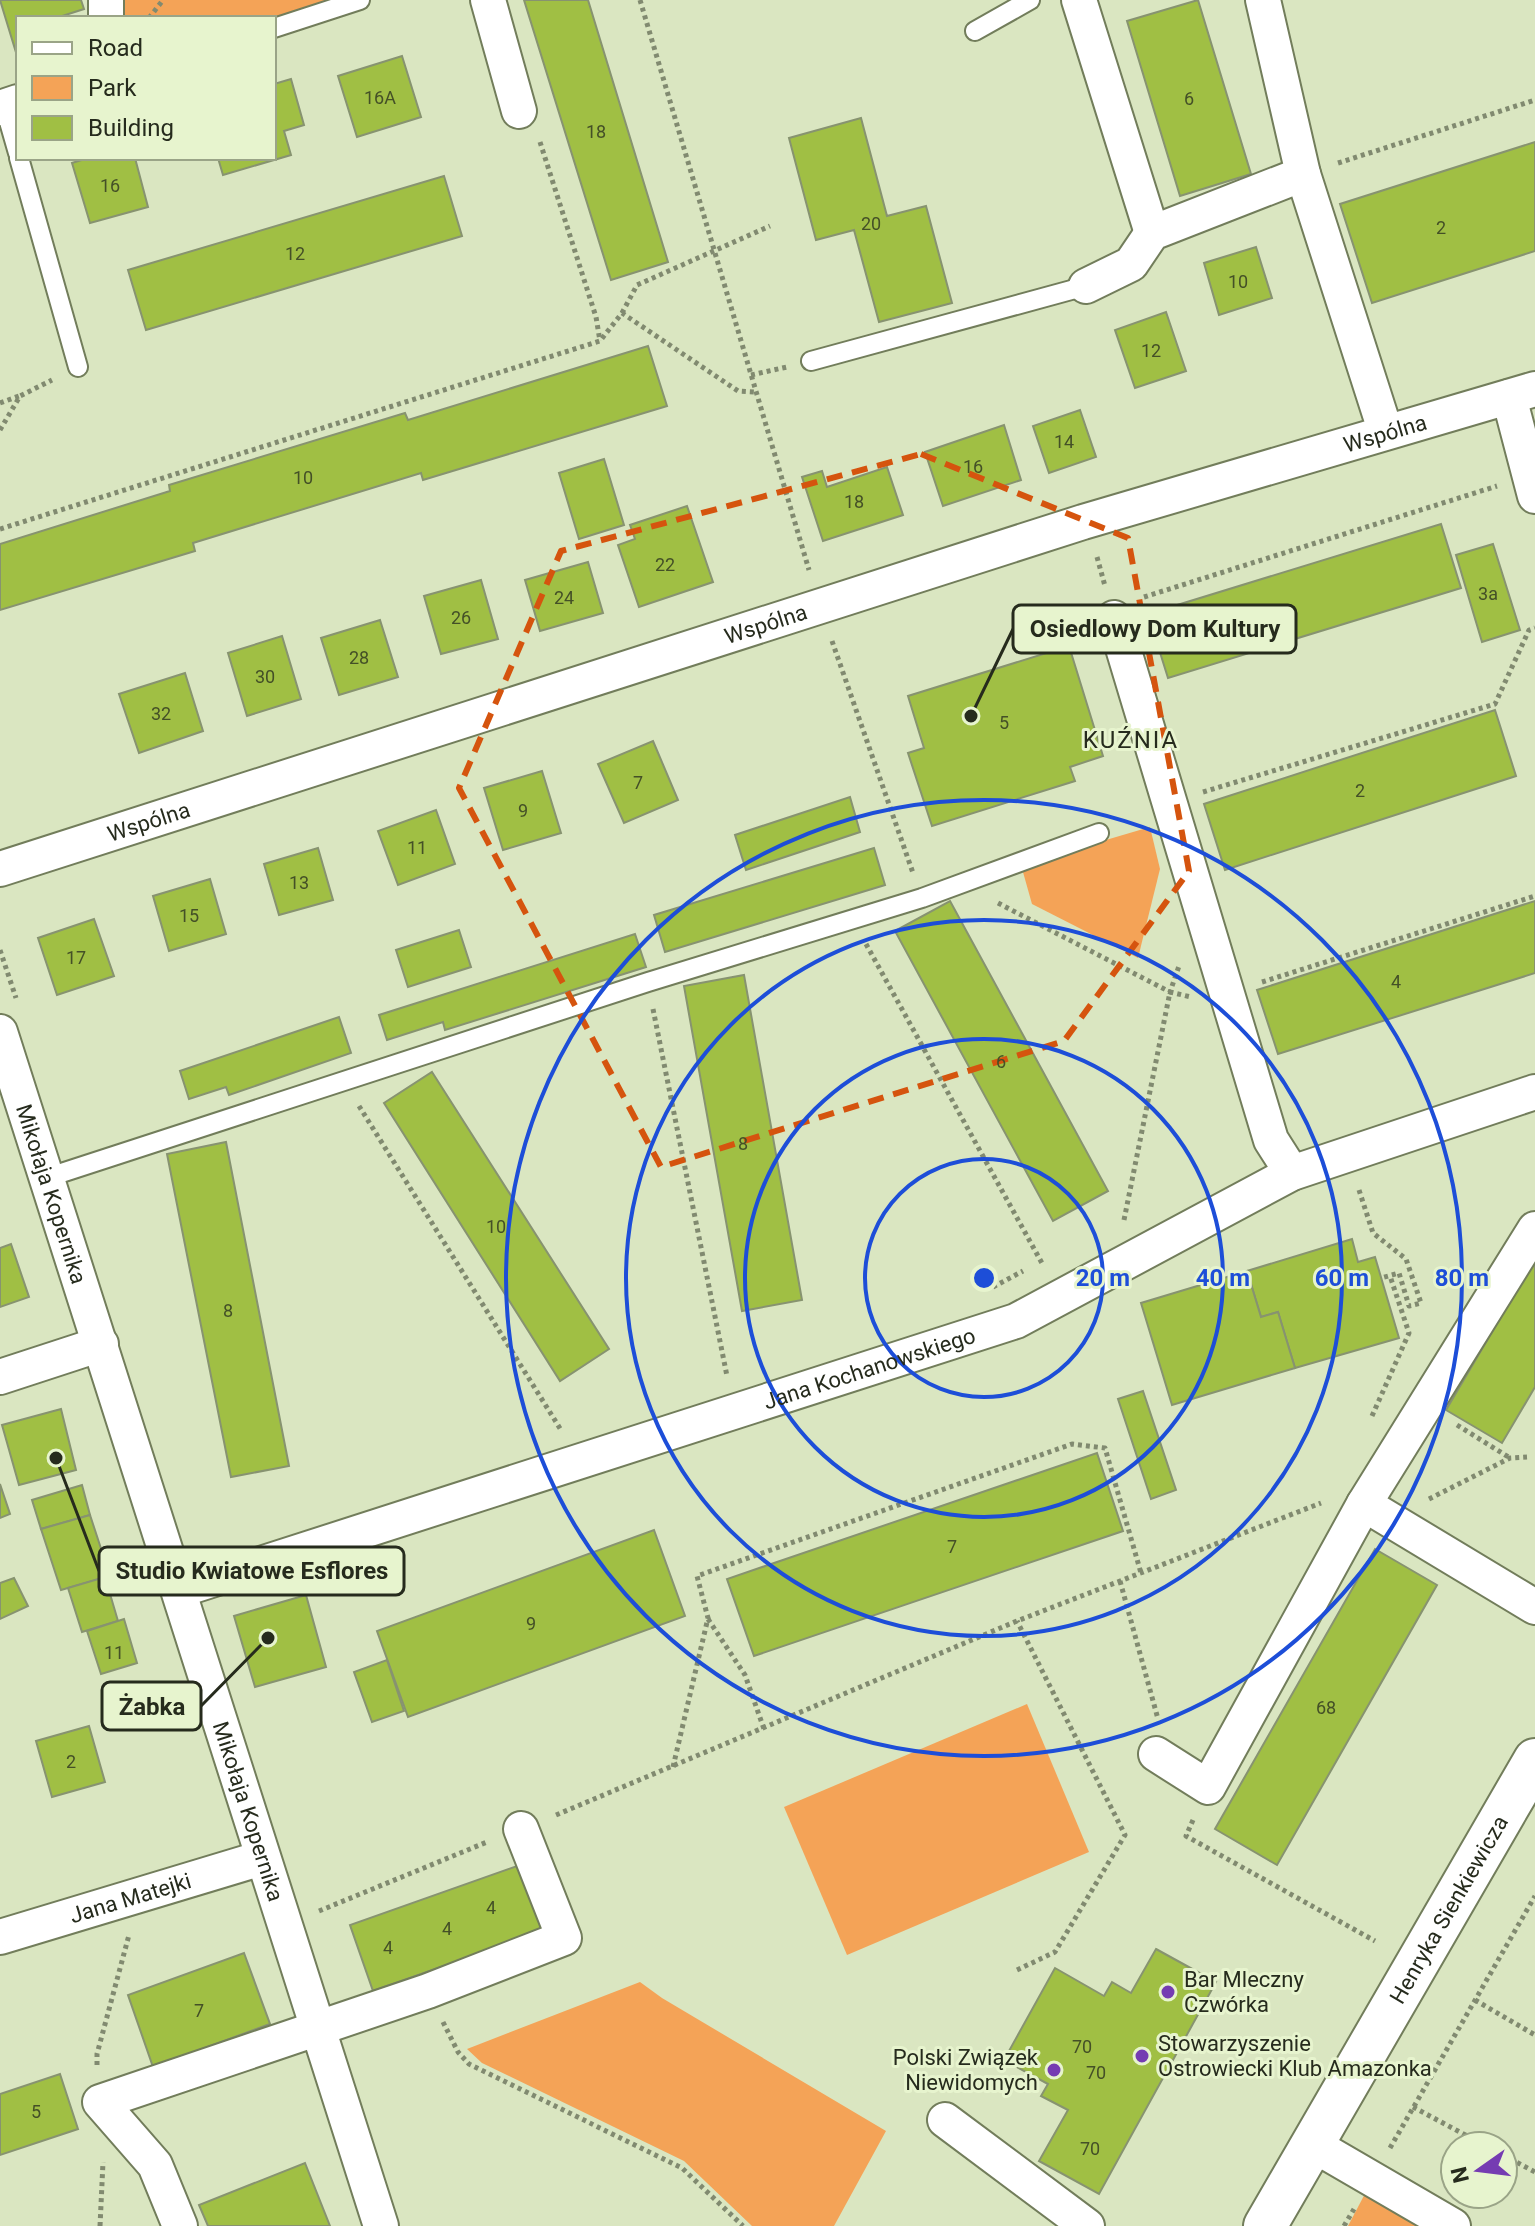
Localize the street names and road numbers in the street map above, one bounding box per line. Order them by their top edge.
street label: Wspólna [1341,409,1429,457]
street label: Wspólna [721,599,810,649]
street label: Wspólna [104,796,193,846]
street label: Mikołaja Kopernika [11,1101,92,1287]
street label: Jana Kochanowskiego [760,1322,978,1414]
street label: Mikołaja Kopernika [208,1718,289,1904]
street label: Henryka Sienkiewicza [1384,1811,1513,2008]
street label: Jana Matejki [67,1868,194,1928]

